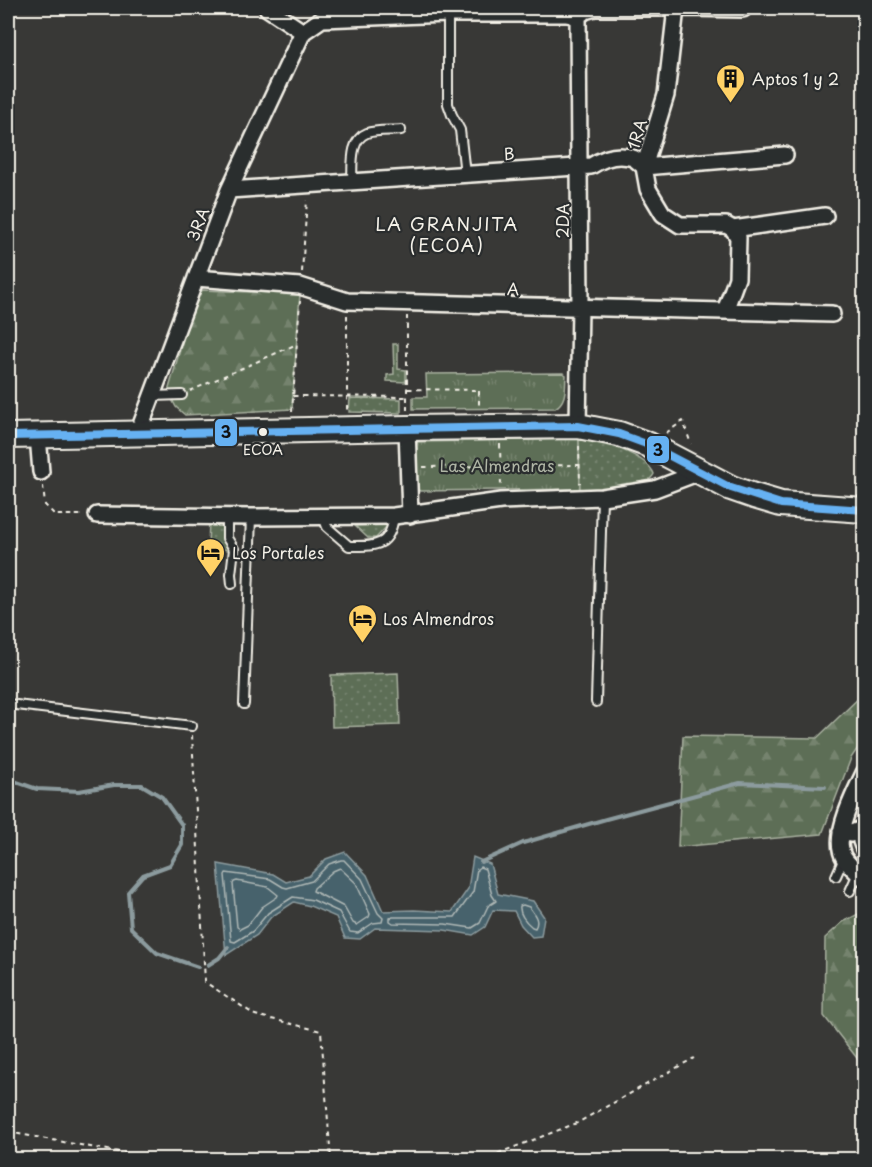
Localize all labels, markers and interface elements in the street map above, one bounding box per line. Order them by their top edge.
building icon: Aptos 1 y 2 [715,62,747,104]
place label: Aptos 1 y 2 [752,66,839,90]
street label: 1RA [620,116,652,152]
street label: B [503,141,515,165]
street label: 2DA [550,203,574,239]
street label: 3RA [180,204,214,244]
district label: LA GRANJITA (ECOA) [375,210,519,258]
street label: A [507,276,519,300]
line badge: 3 [214,418,238,447]
text: 3 [221,419,231,443]
marker: ECOA [257,426,269,438]
line badge: 3 [646,435,670,464]
text: 3 [653,437,663,461]
place label: ECOA [243,439,283,460]
park label: Las Almendras [440,453,554,477]
hotel icon: Los Portales [195,536,227,578]
place label: Los Portales [232,540,324,564]
hotel icon: Los Almendros [346,602,378,644]
place label: Los Almendros [383,606,494,630]

